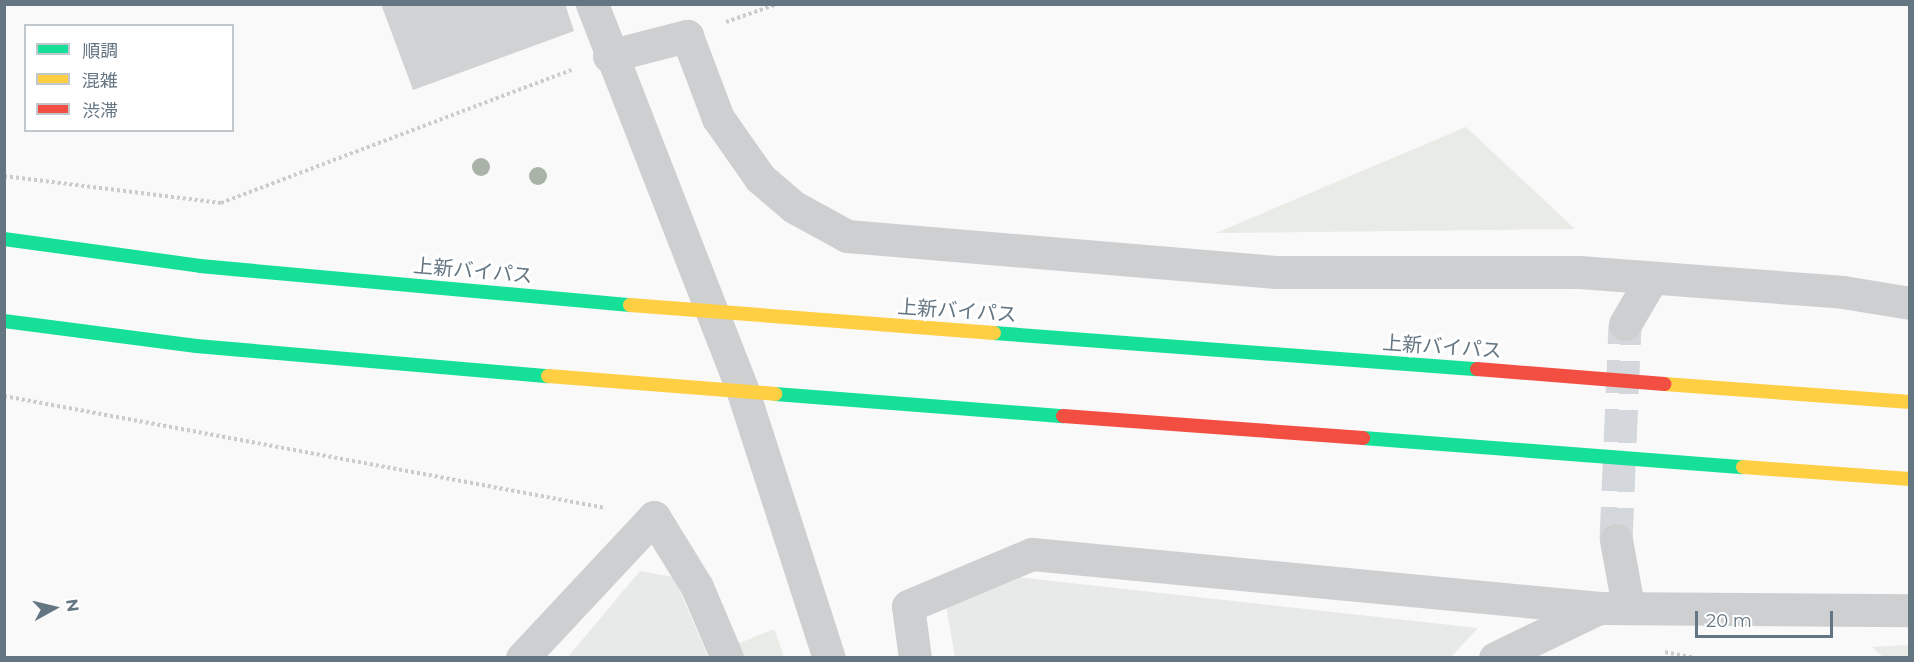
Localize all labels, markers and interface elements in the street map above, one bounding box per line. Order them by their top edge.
legend [24,24,234,132]
text: 順調 [82,40,118,62]
text: 混雑 [82,70,118,92]
text: 渋滞 [82,100,118,122]
street label: 上新バイパス [412,254,534,288]
street label: 上新バイパス [896,295,1018,327]
street label: 上新バイパス [1381,331,1503,363]
north arrow [24,578,84,638]
text: N [62,598,83,613]
scale bar [1698,599,1836,637]
text: 20 m [1706,610,1752,632]

